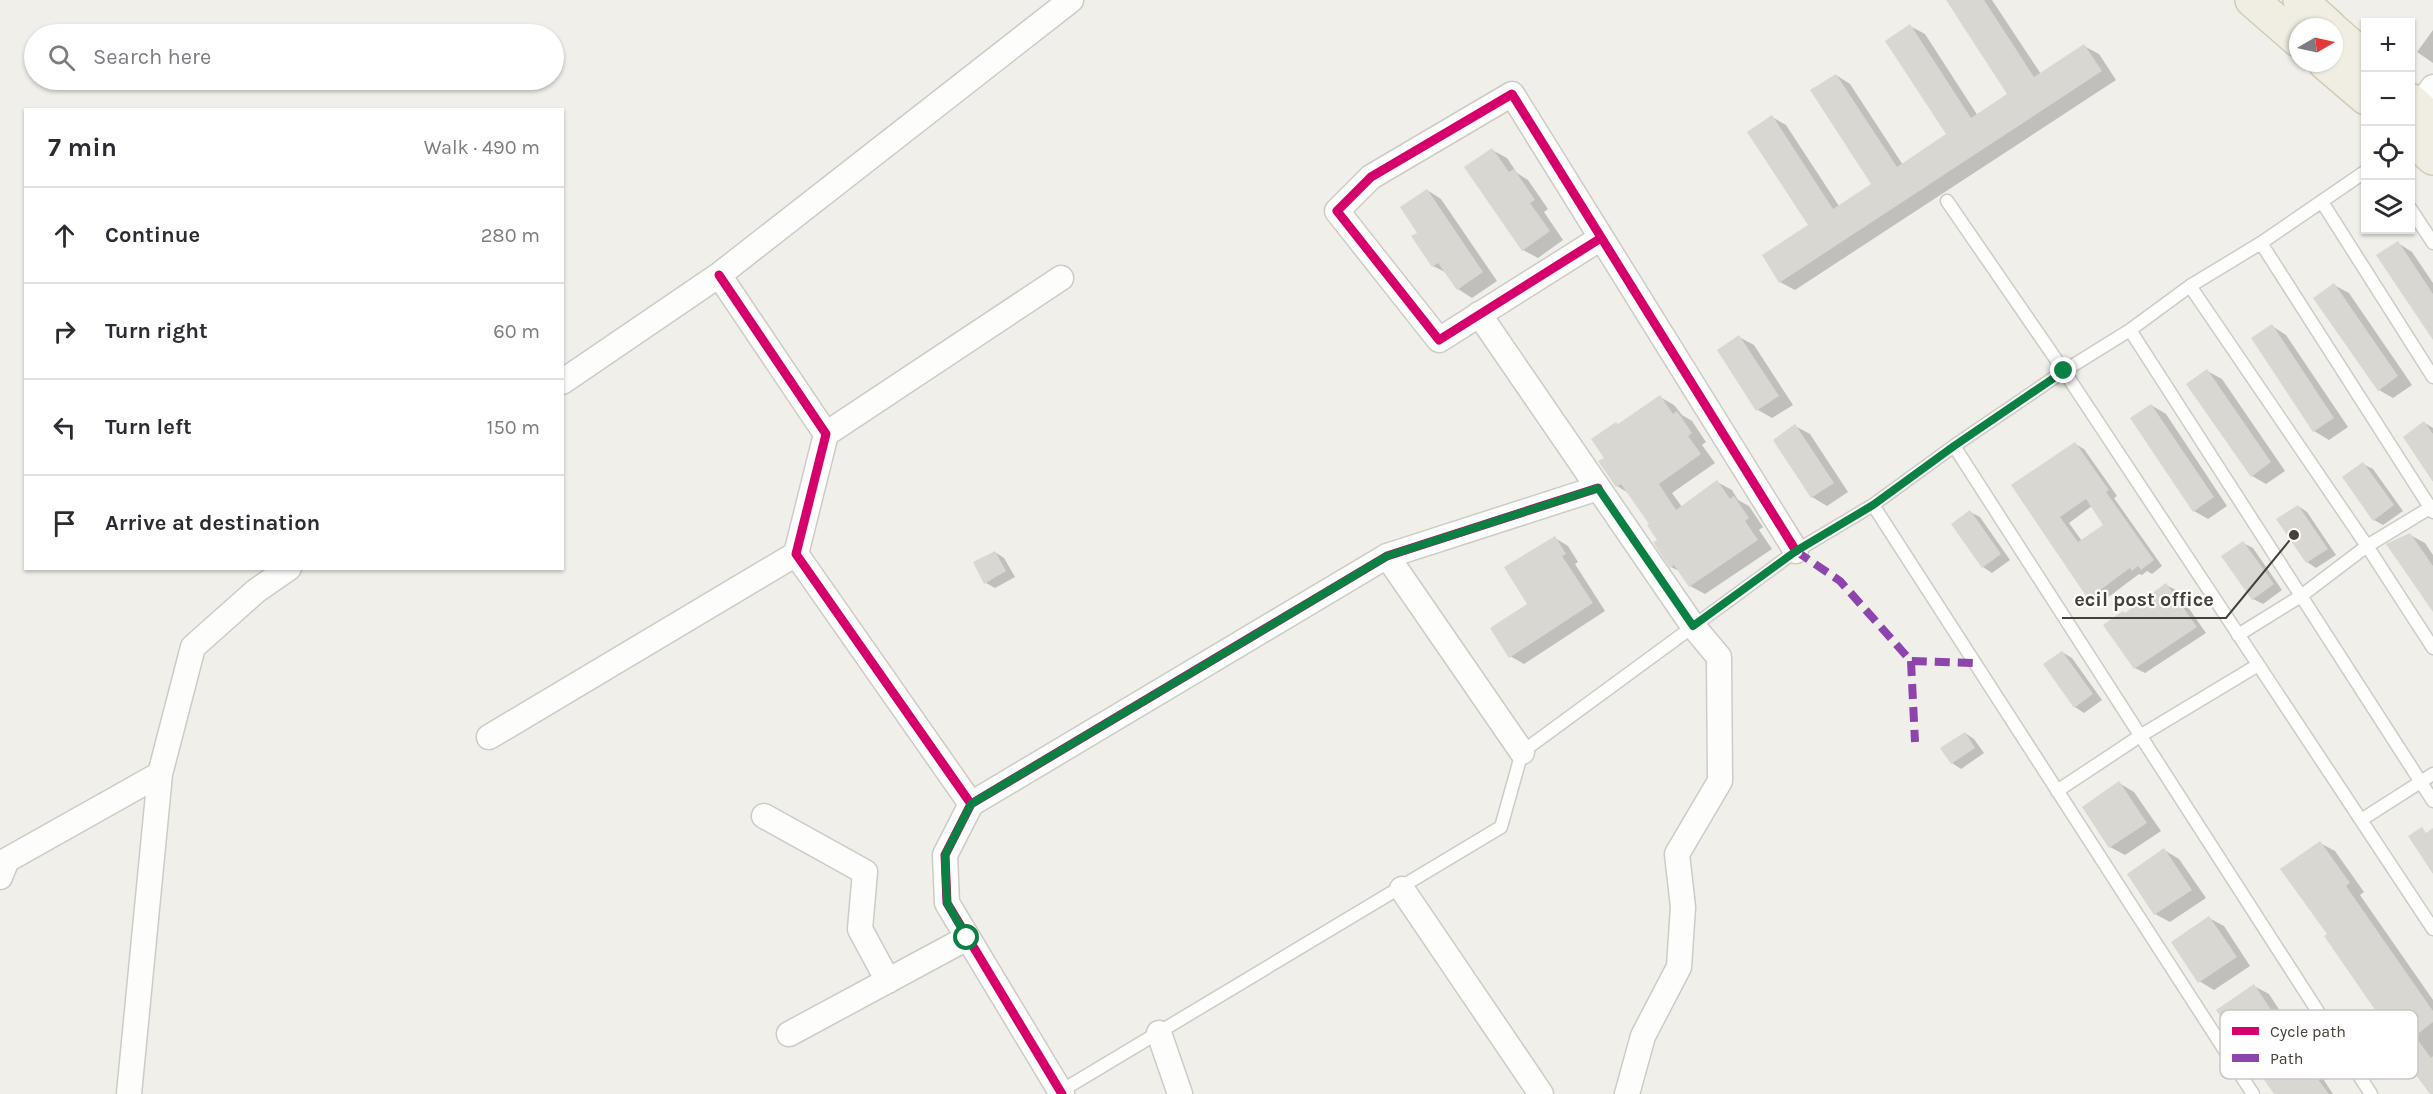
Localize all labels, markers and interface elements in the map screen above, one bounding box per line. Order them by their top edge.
north arrow [2289,18,2343,72]
map controls [2361,18,2415,234]
button: + [2361,18,2415,72]
search box [24,24,564,90]
icon: search [45,41,78,74]
text: Search here [93,44,211,70]
button: − [2361,72,2415,126]
button: locate [2361,126,2415,180]
text: 7 min [48,132,117,163]
text: Walk · 490 m [424,136,540,159]
button: layers [2361,180,2415,234]
icon: ahead [48,219,81,252]
text: Continue [105,222,200,248]
text: 280 m [481,224,540,247]
icon: right [48,315,81,348]
text: Turn right [105,318,208,344]
text: 60 m [493,320,540,343]
route end [2050,357,2076,383]
icon: left [48,411,81,444]
text: Turn left [105,414,192,440]
text: 150 m [487,416,540,439]
icon: arrive [48,507,81,540]
text: Arrive at destination [105,510,320,536]
callout: ecil post office [2062,580,2226,618]
text: ecil post office [2074,588,2214,611]
route start [953,924,979,950]
legend [2220,1010,2418,1079]
text: Cycle path [2270,1022,2346,1041]
text: Path [2270,1049,2303,1068]

